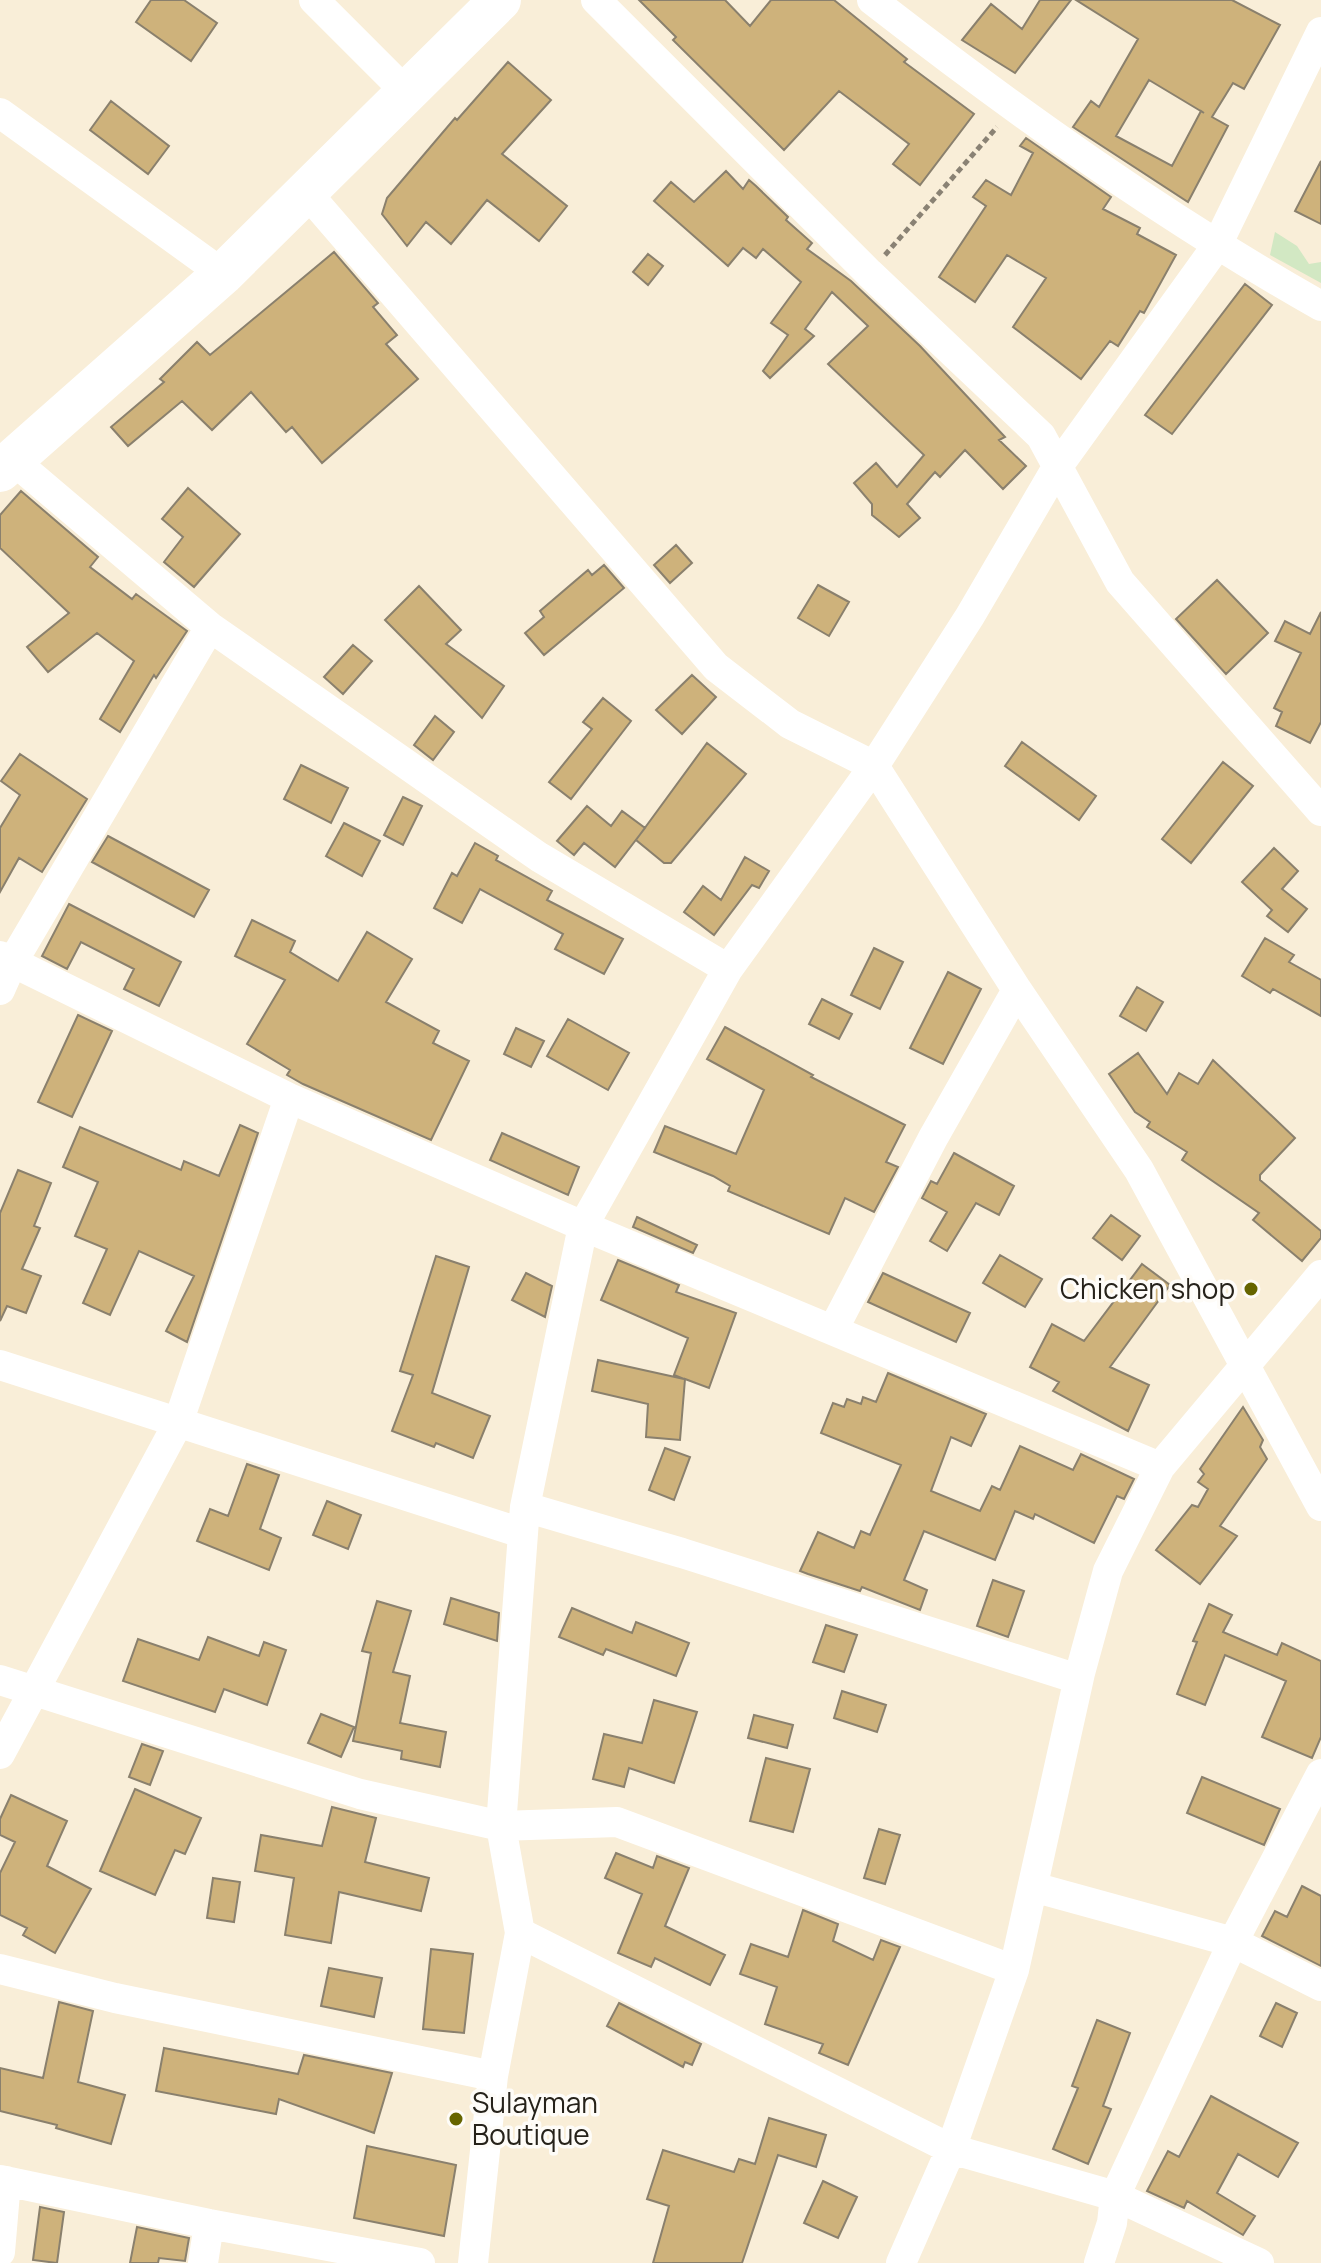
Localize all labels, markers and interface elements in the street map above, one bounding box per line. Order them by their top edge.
place label: Chicken shop [1060,1269,1235,1307]
marker: Chicken shop [1242,1280,1260,1298]
place label: Sulayman Boutique [472,2083,598,2153]
marker: Sulayman Boutique [447,2110,465,2128]

